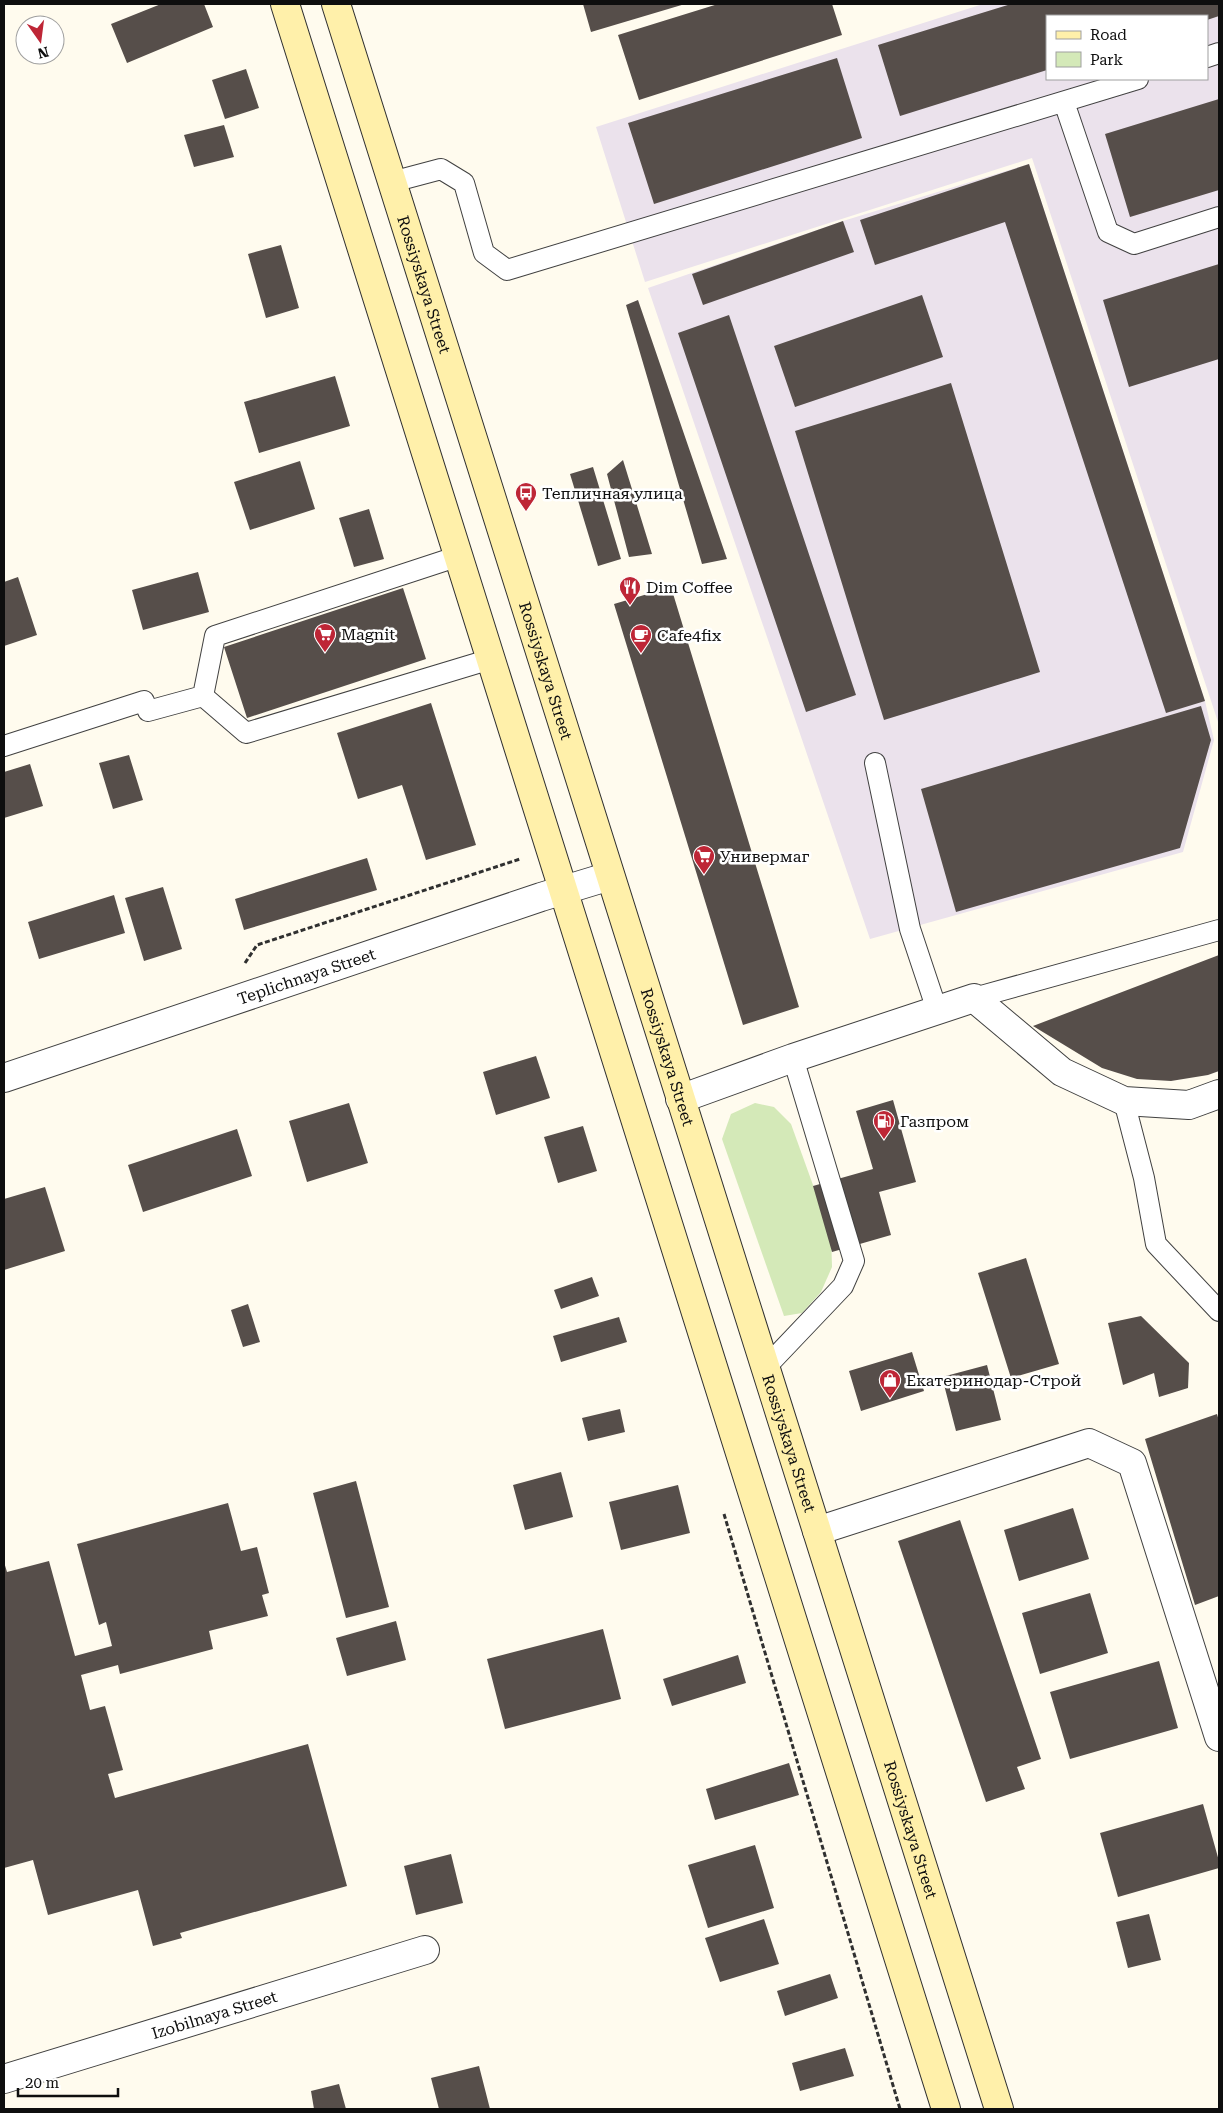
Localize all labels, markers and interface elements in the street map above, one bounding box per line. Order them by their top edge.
north arrow [15,15,65,65]
legend [1046,15,1208,80]
text: Road [1090,26,1127,44]
text: N [36,44,50,62]
text: Park [1090,51,1124,69]
street label: Rossiyskaya Street [394,213,455,356]
bus stop icon: Тепличная улица [514,481,538,512]
place label: Тепличная улица [542,484,683,503]
restaurant icon: Dim Coffee [618,575,642,606]
place label: Dim Coffee [646,578,733,597]
street label: Rossiyskaya Street [515,599,577,742]
supermarket icon: Magnit [313,622,337,653]
cafe icon: Cafe4fix [629,623,653,654]
place label: Magnit [341,625,395,644]
place label: Cafe4fix [657,626,722,645]
supermarket icon: Универмаг [692,844,716,875]
place label: Универмаг [720,847,810,866]
street label: Teplichnaya Street [235,944,378,1008]
street label: Rossiyskaya Street [637,986,698,1128]
fuel station icon: Газпром [872,1109,896,1140]
place label: Газпром [900,1112,969,1131]
shop icon: Екатеринодар-Строй [878,1368,902,1399]
place label: Екатеринодар-Строй [906,1371,1081,1390]
street label: Rossiyskaya Street [759,1372,820,1515]
street label: Rossiyskaya Street [880,1758,942,1901]
street label: Izobilnaya Street [149,1986,279,2043]
scale bar [18,2066,118,2098]
text: 20 m [25,2074,60,2092]

